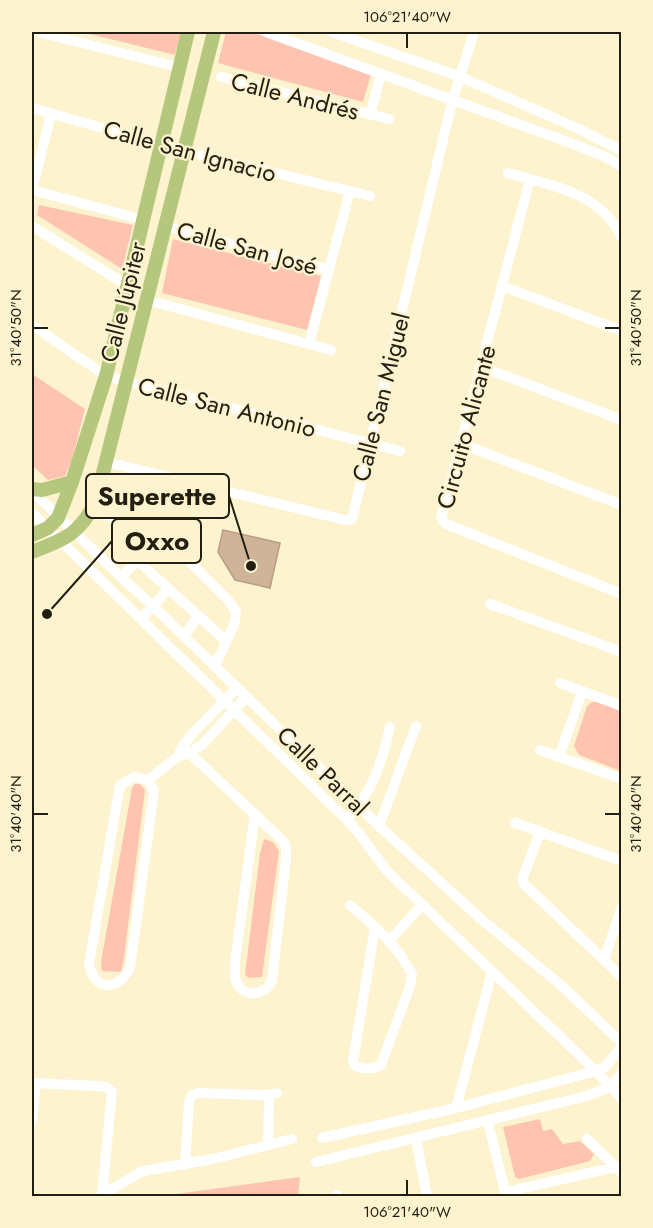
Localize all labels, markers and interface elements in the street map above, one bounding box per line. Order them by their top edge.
text: 106°21'40"W [363,6,451,28]
street label: Calle Andrés [227,63,363,129]
street label: Calle San Ignacio [100,111,280,191]
street label: Calle San José [173,212,321,284]
street label: Calle Júpiter [91,237,155,366]
text: 31°40'50"N [5,289,27,367]
text: 31°40'50"N [625,289,647,367]
street label: Calle San Miguel [343,309,419,485]
street label: Circuito Alicante [427,341,505,513]
street label: Calle San Antonio [134,368,320,446]
callout: Superette [86,474,229,518]
text: Superette [98,477,216,515]
callout: Oxxo [112,519,201,563]
text: Oxxo [125,522,189,560]
street label: Calle Parral [269,718,377,824]
text: 31°40'40"N [5,775,27,853]
text: 31°40'40"N [625,775,647,853]
text: 106°21'40"W [363,1201,451,1223]

